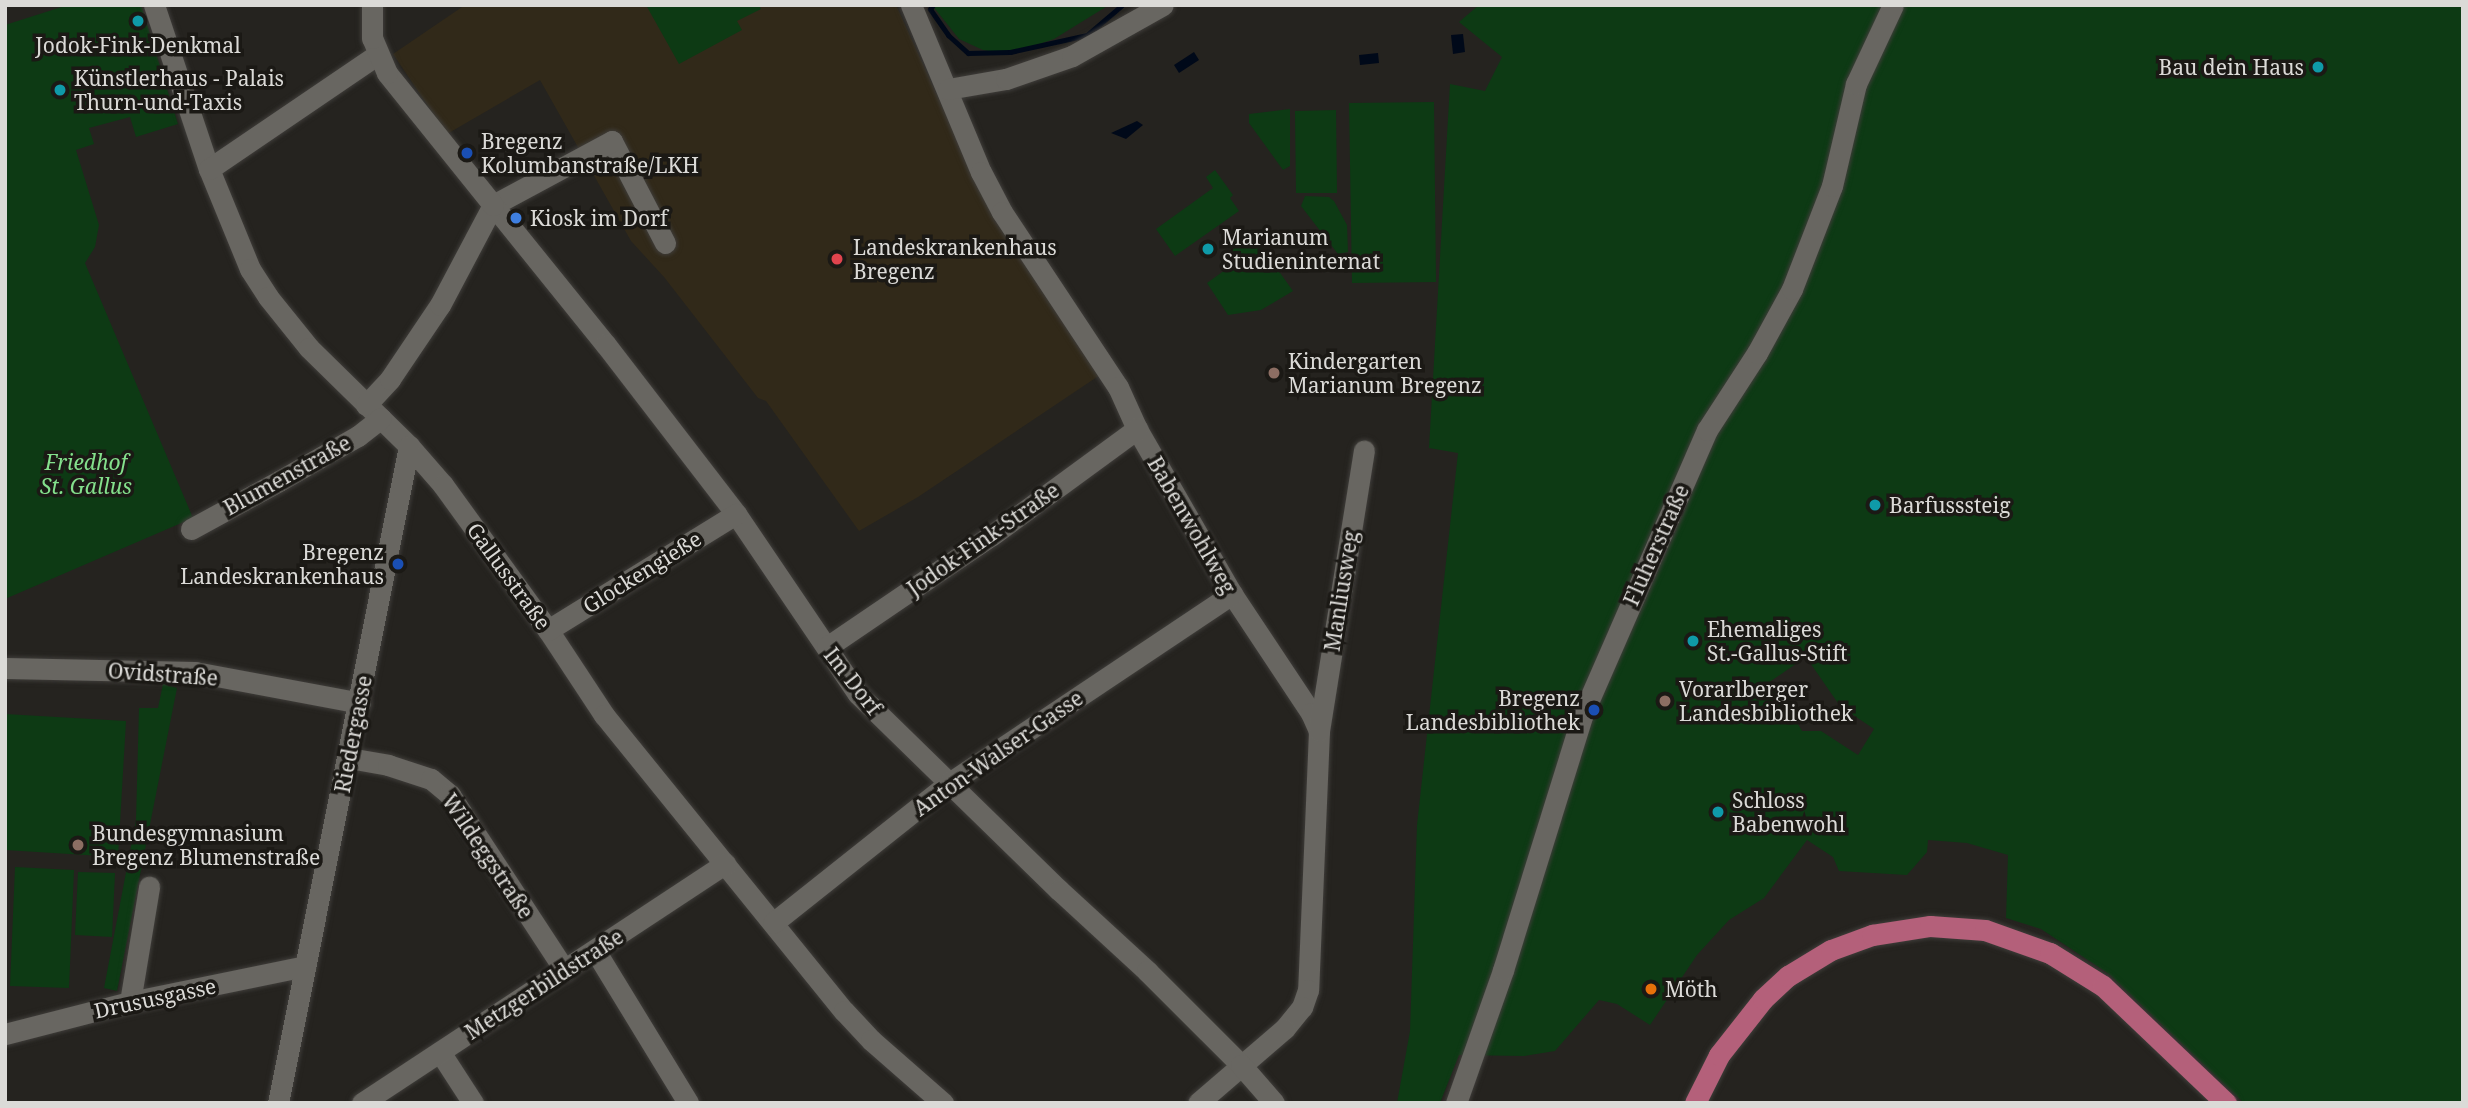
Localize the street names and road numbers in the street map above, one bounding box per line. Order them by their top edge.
street label: Blumenstraße [219,430,355,520]
street label: Babenwohlweg [1143,452,1241,598]
street label: Jodok-Fink-Straße [902,477,1064,601]
street label: Fluherstraße [1618,481,1694,609]
street label: Gallusstraße [462,518,556,634]
street label: Glockengieße [578,526,706,618]
street label: Manliusweg [1319,529,1363,653]
street label: Im Dorf [819,642,887,720]
street label: Ovidstraße [107,658,219,690]
street label: Riedergasse [329,673,377,795]
street label: Anton-Walser-Gasse [909,685,1087,821]
street label: Wildeggstraße [437,789,539,923]
street label: Metzgerbildstraße [460,923,628,1045]
street label: Drususgasse [92,973,218,1023]

